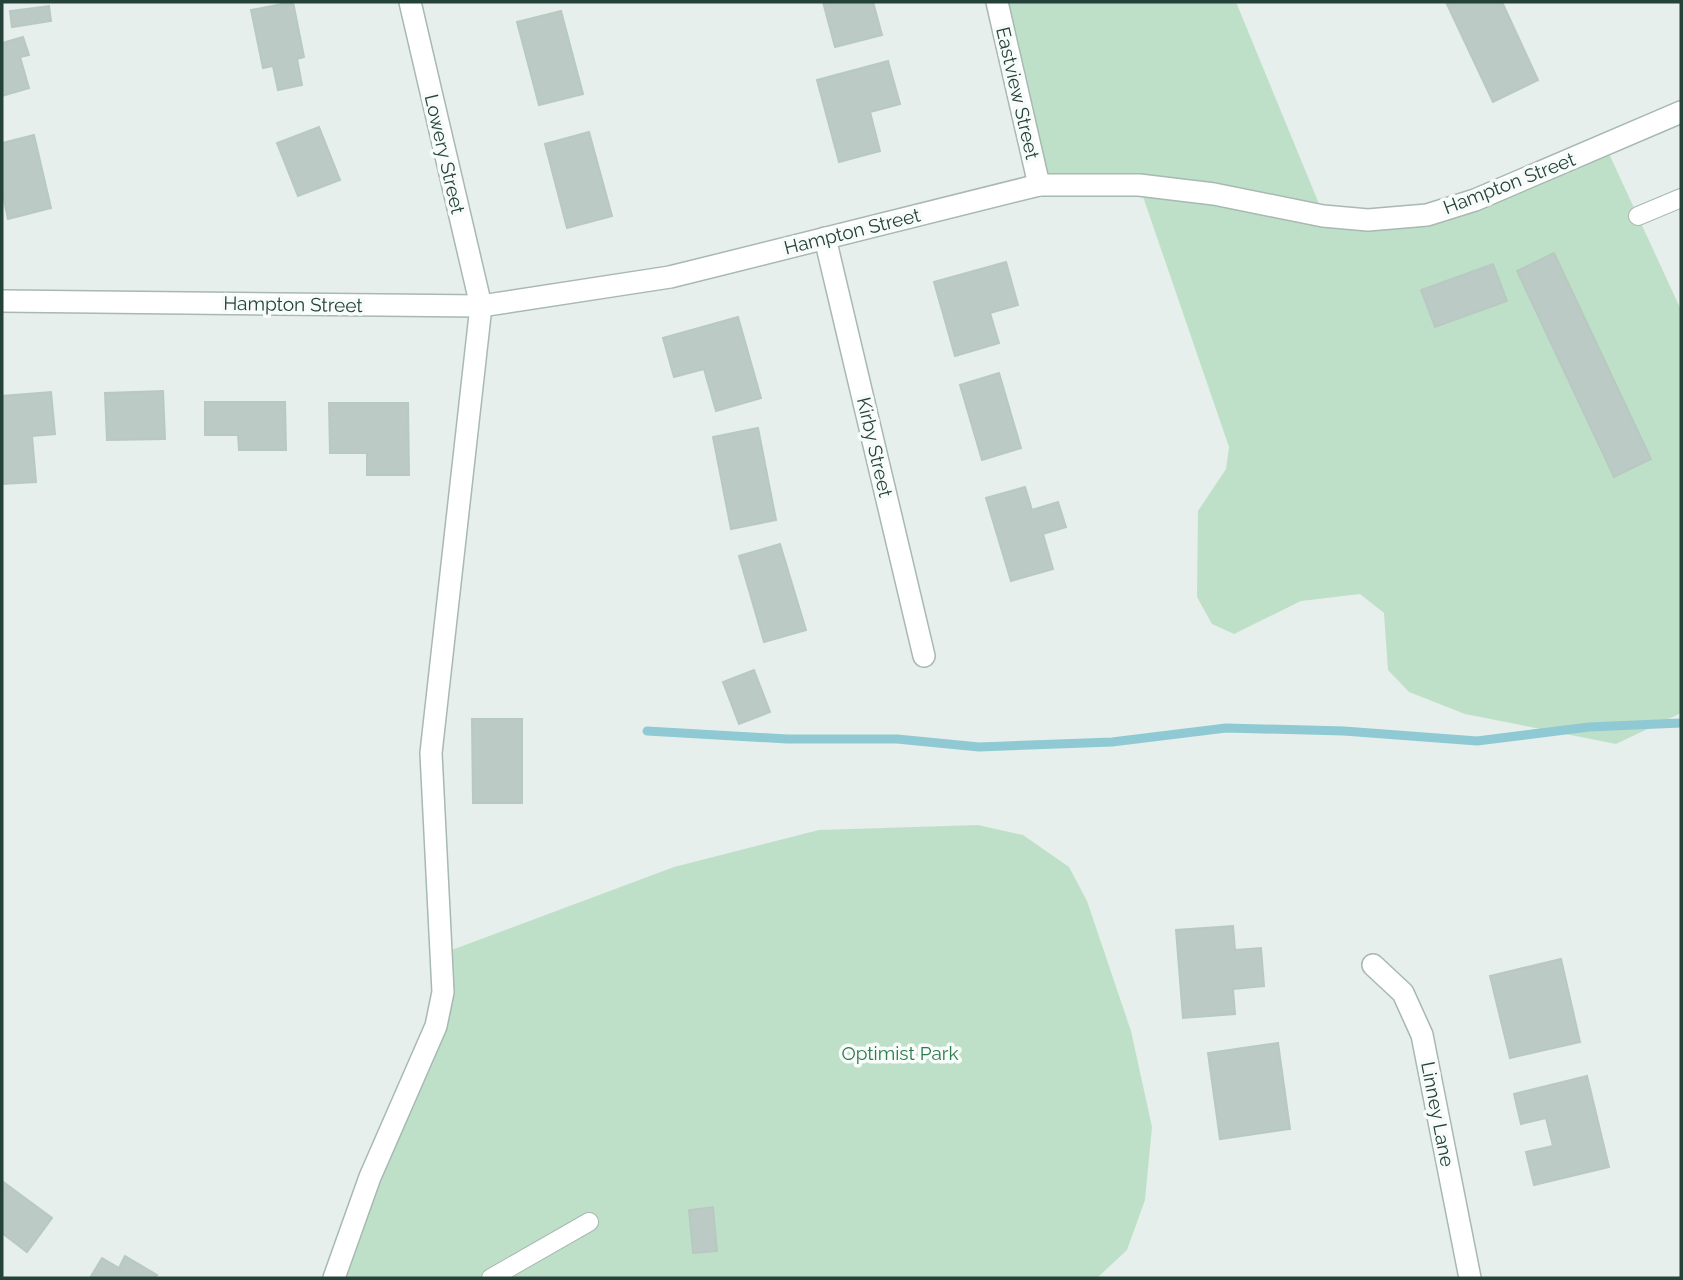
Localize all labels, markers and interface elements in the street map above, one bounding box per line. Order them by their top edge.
street label: Eastview Street [992,25,1044,162]
street label: Lowery Street [421,92,470,217]
street label: Hampton Street [1440,148,1579,218]
street label: Hampton Street [782,203,923,259]
street label: Hampton Street [223,292,364,316]
street label: Kirby Street [853,395,897,500]
park label: Optimist Park [841,1042,959,1064]
street label: Linney Lane [1417,1060,1459,1168]

